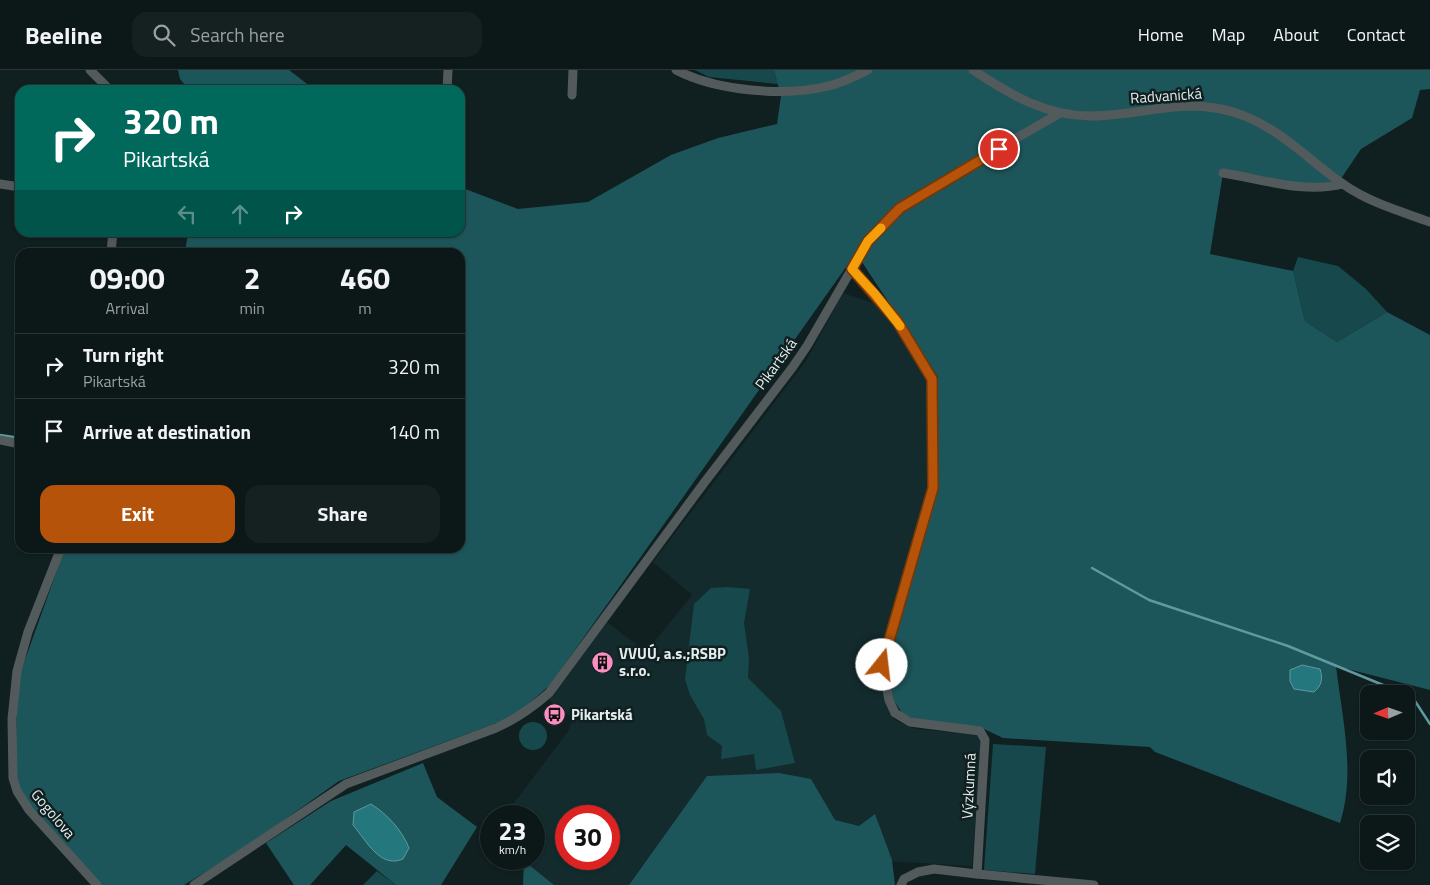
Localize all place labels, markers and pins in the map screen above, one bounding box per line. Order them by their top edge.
pin [978,128,1020,170]
place label: VVUÚ, a.s.;RSBP s.r.o. [619,642,726,682]
building icon: VVUÚ, a.s.;RSBP s.r.o. [591,651,615,675]
bus stop icon: Pikartská [543,703,567,727]
place label: Pikartská [571,703,633,726]

